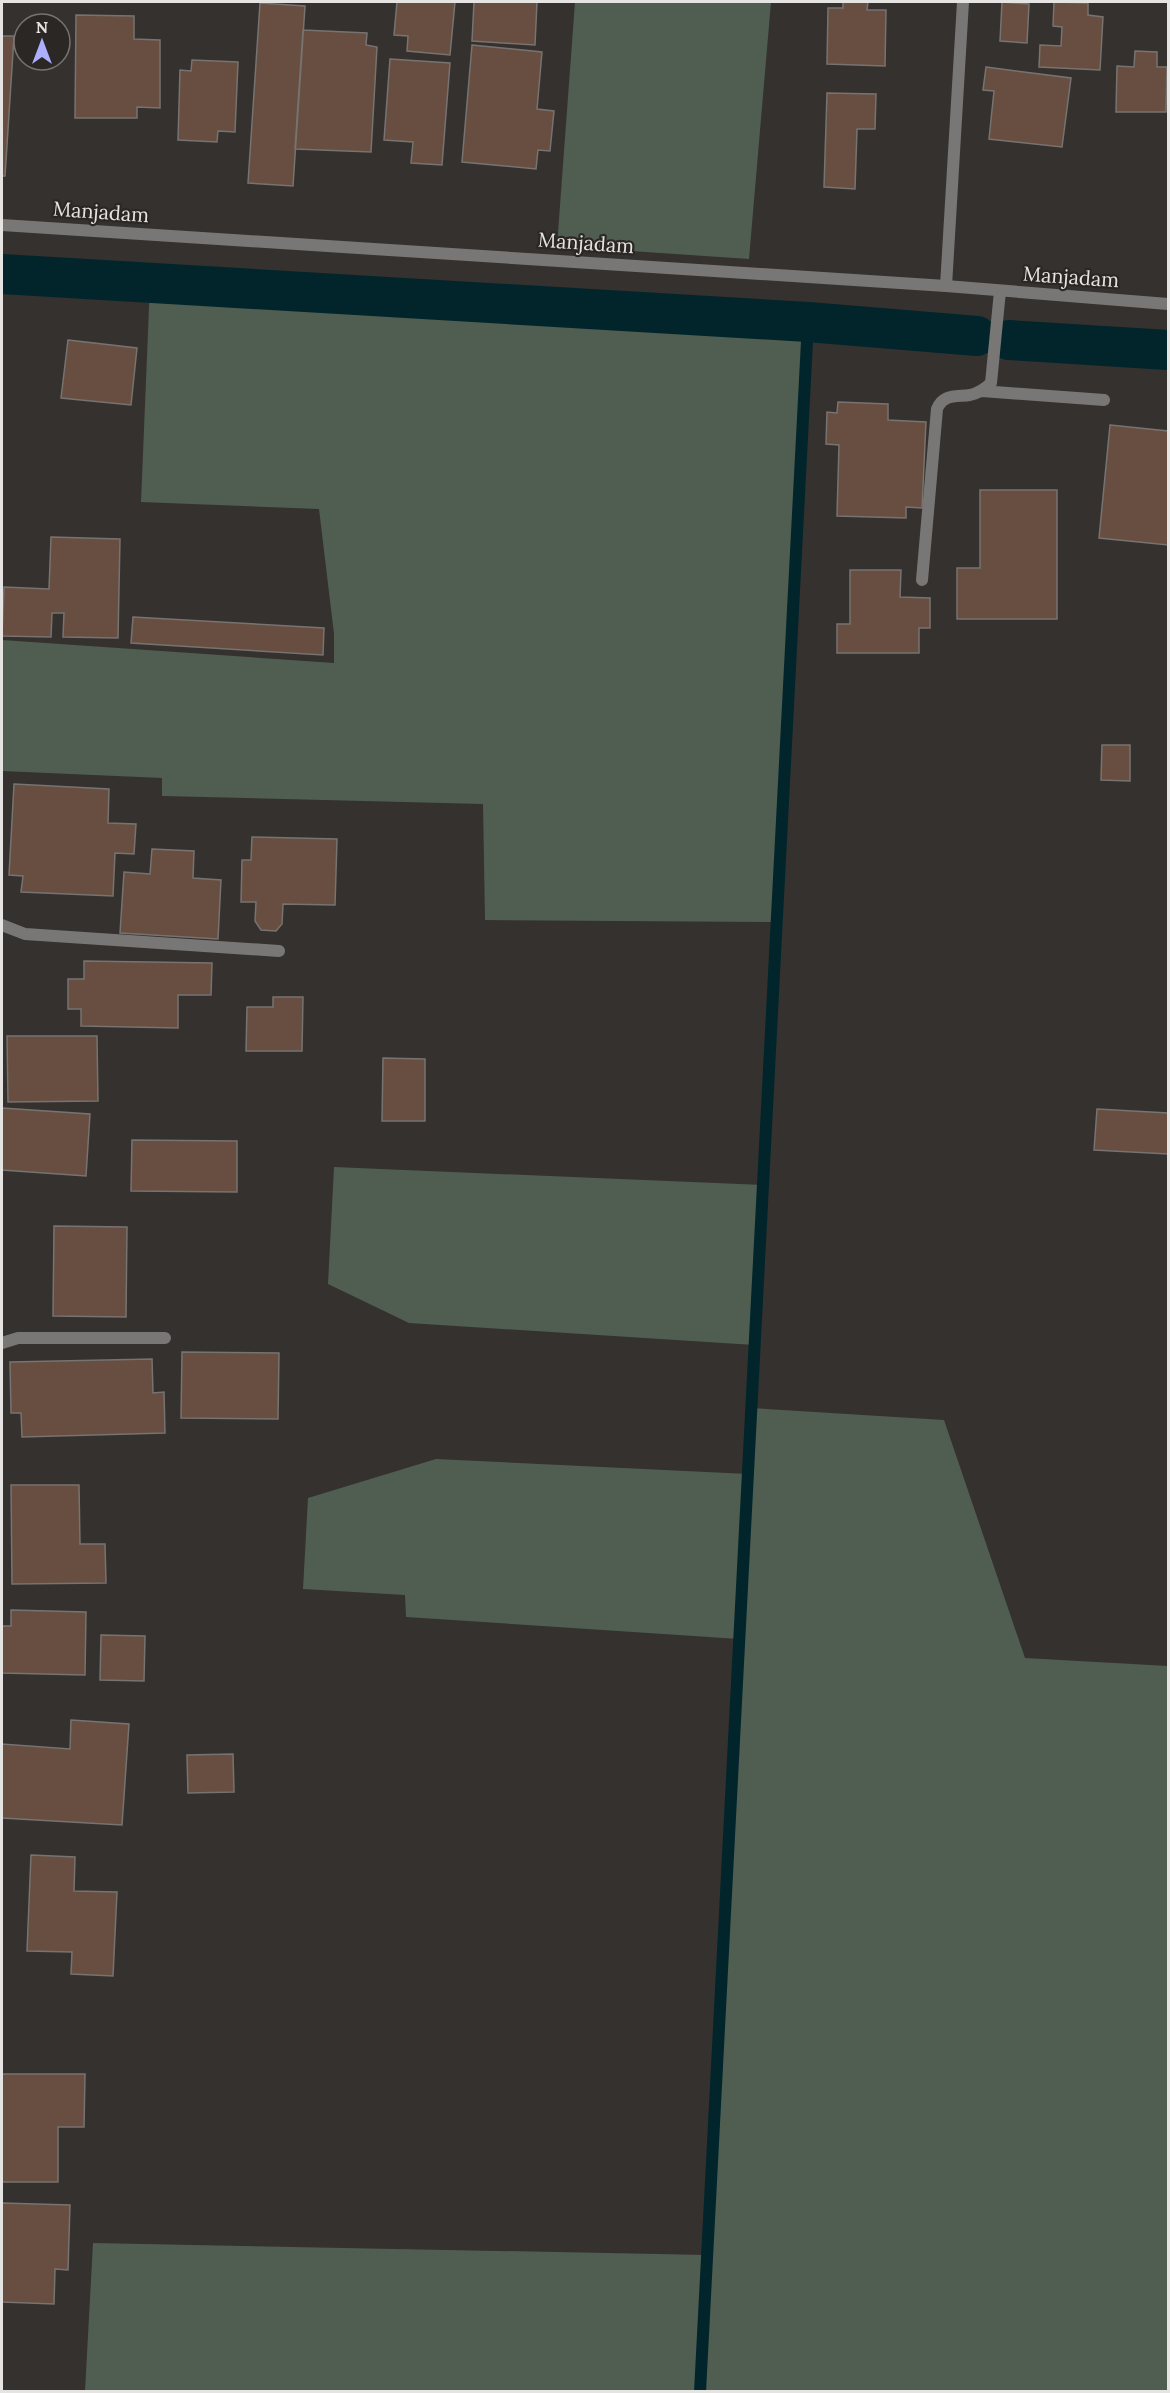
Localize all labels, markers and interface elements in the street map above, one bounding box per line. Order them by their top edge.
north arrow [12,12,72,72]
text: N [36,17,48,37]
street label: Manjadam [52,196,150,227]
street label: Manjadam [537,227,635,258]
street label: Manjadam [1022,261,1120,292]

